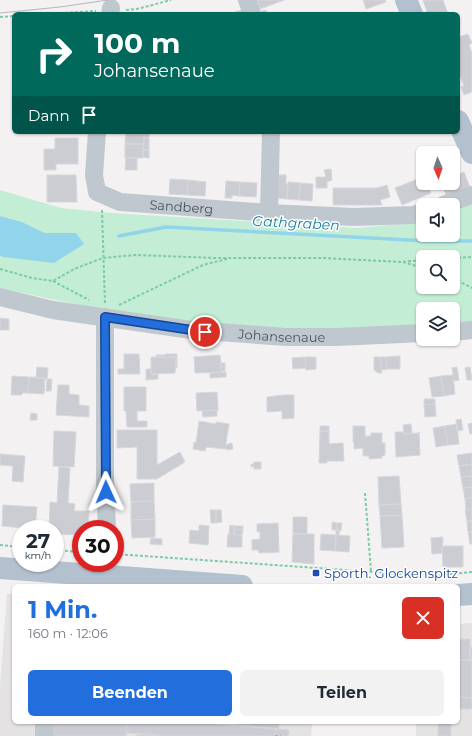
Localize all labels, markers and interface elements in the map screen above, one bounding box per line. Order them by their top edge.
text: 100 m [94,26,180,60]
icon: right [28,28,80,80]
text: Johansenaue [94,60,215,82]
icon: arrive [78,104,100,126]
text: Dann [28,106,70,125]
north arrow [416,146,460,190]
map controls [416,146,460,346]
street label: Sandberg [149,196,214,217]
button: sound [416,198,460,242]
water label: Gathgraben [252,212,340,234]
button: search [416,250,460,294]
button: layers [416,302,460,346]
pin [188,315,222,349]
icon: arrive [194,321,216,343]
street label: Johansenaue [237,325,325,345]
position arrow [85,471,127,513]
speed limit sign: 30 [72,520,124,572]
text: 27 [26,529,50,553]
text: km/h [25,549,51,562]
place label: Sporth. Glockenspitz [324,565,458,581]
marker: Sporth. Glockenspitz [311,568,321,578]
text: 1 Min. [28,595,97,624]
button: close [402,597,444,639]
text: 160 m · 12:06 [28,625,108,641]
button: Beenden [28,670,232,716]
button: Teilen [240,670,444,716]

